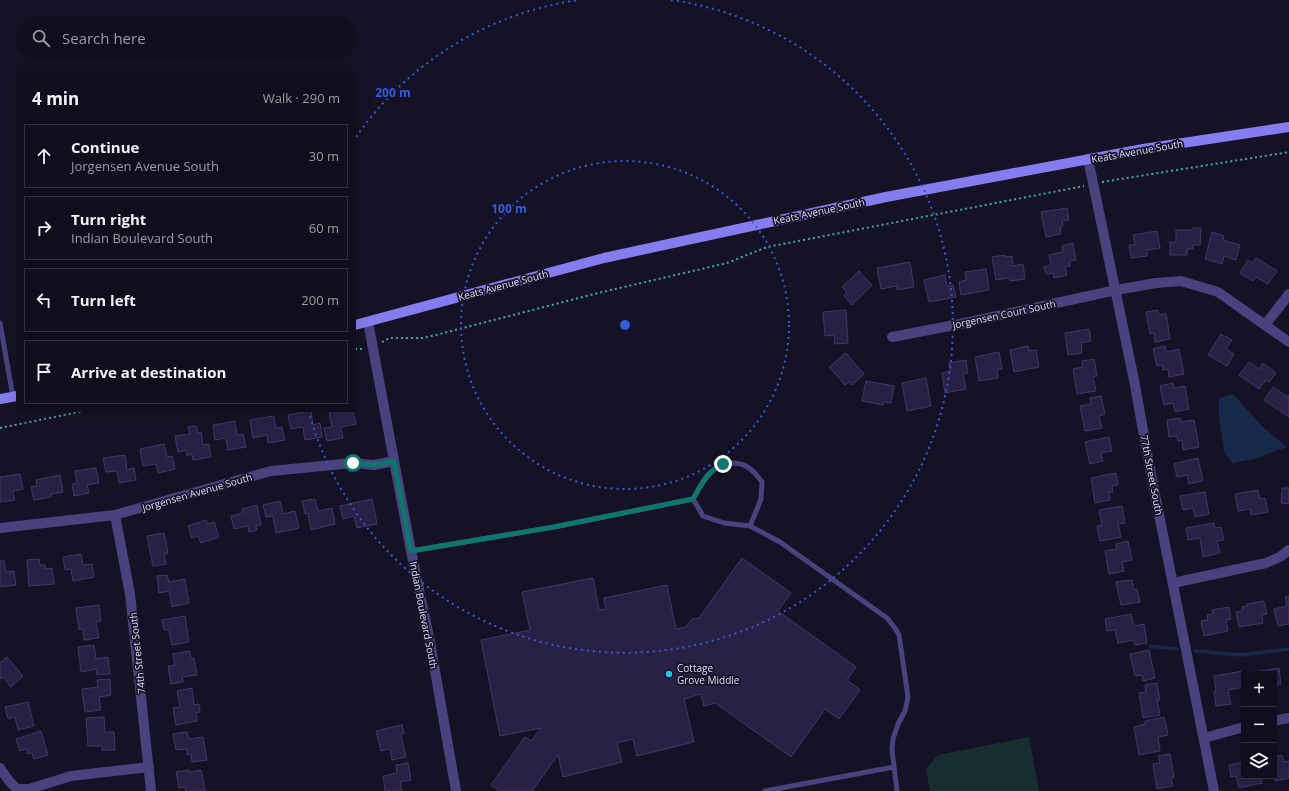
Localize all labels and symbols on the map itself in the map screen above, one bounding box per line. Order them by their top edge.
text: 200 m [375,84,411,101]
street label: Keats Avenue South [1090,136,1184,166]
street label: Keats Avenue South [772,194,866,228]
text: 100 m [491,200,527,217]
street label: Keats Avenue South [456,266,550,304]
street label: Jorgensen Court South [950,296,1057,332]
centre of rings [618,318,632,332]
street label: 77th Street South [1137,434,1167,516]
route start [344,454,362,472]
route end [714,455,732,473]
street label: Jorgensen Avenue South [139,470,254,515]
street label: Indian Boulevard South [407,560,441,670]
street label: 74th Street South [126,612,148,694]
place label: Cottage Grove Middle [677,661,740,687]
marker: Cottage Grove Middle [664,669,674,679]

